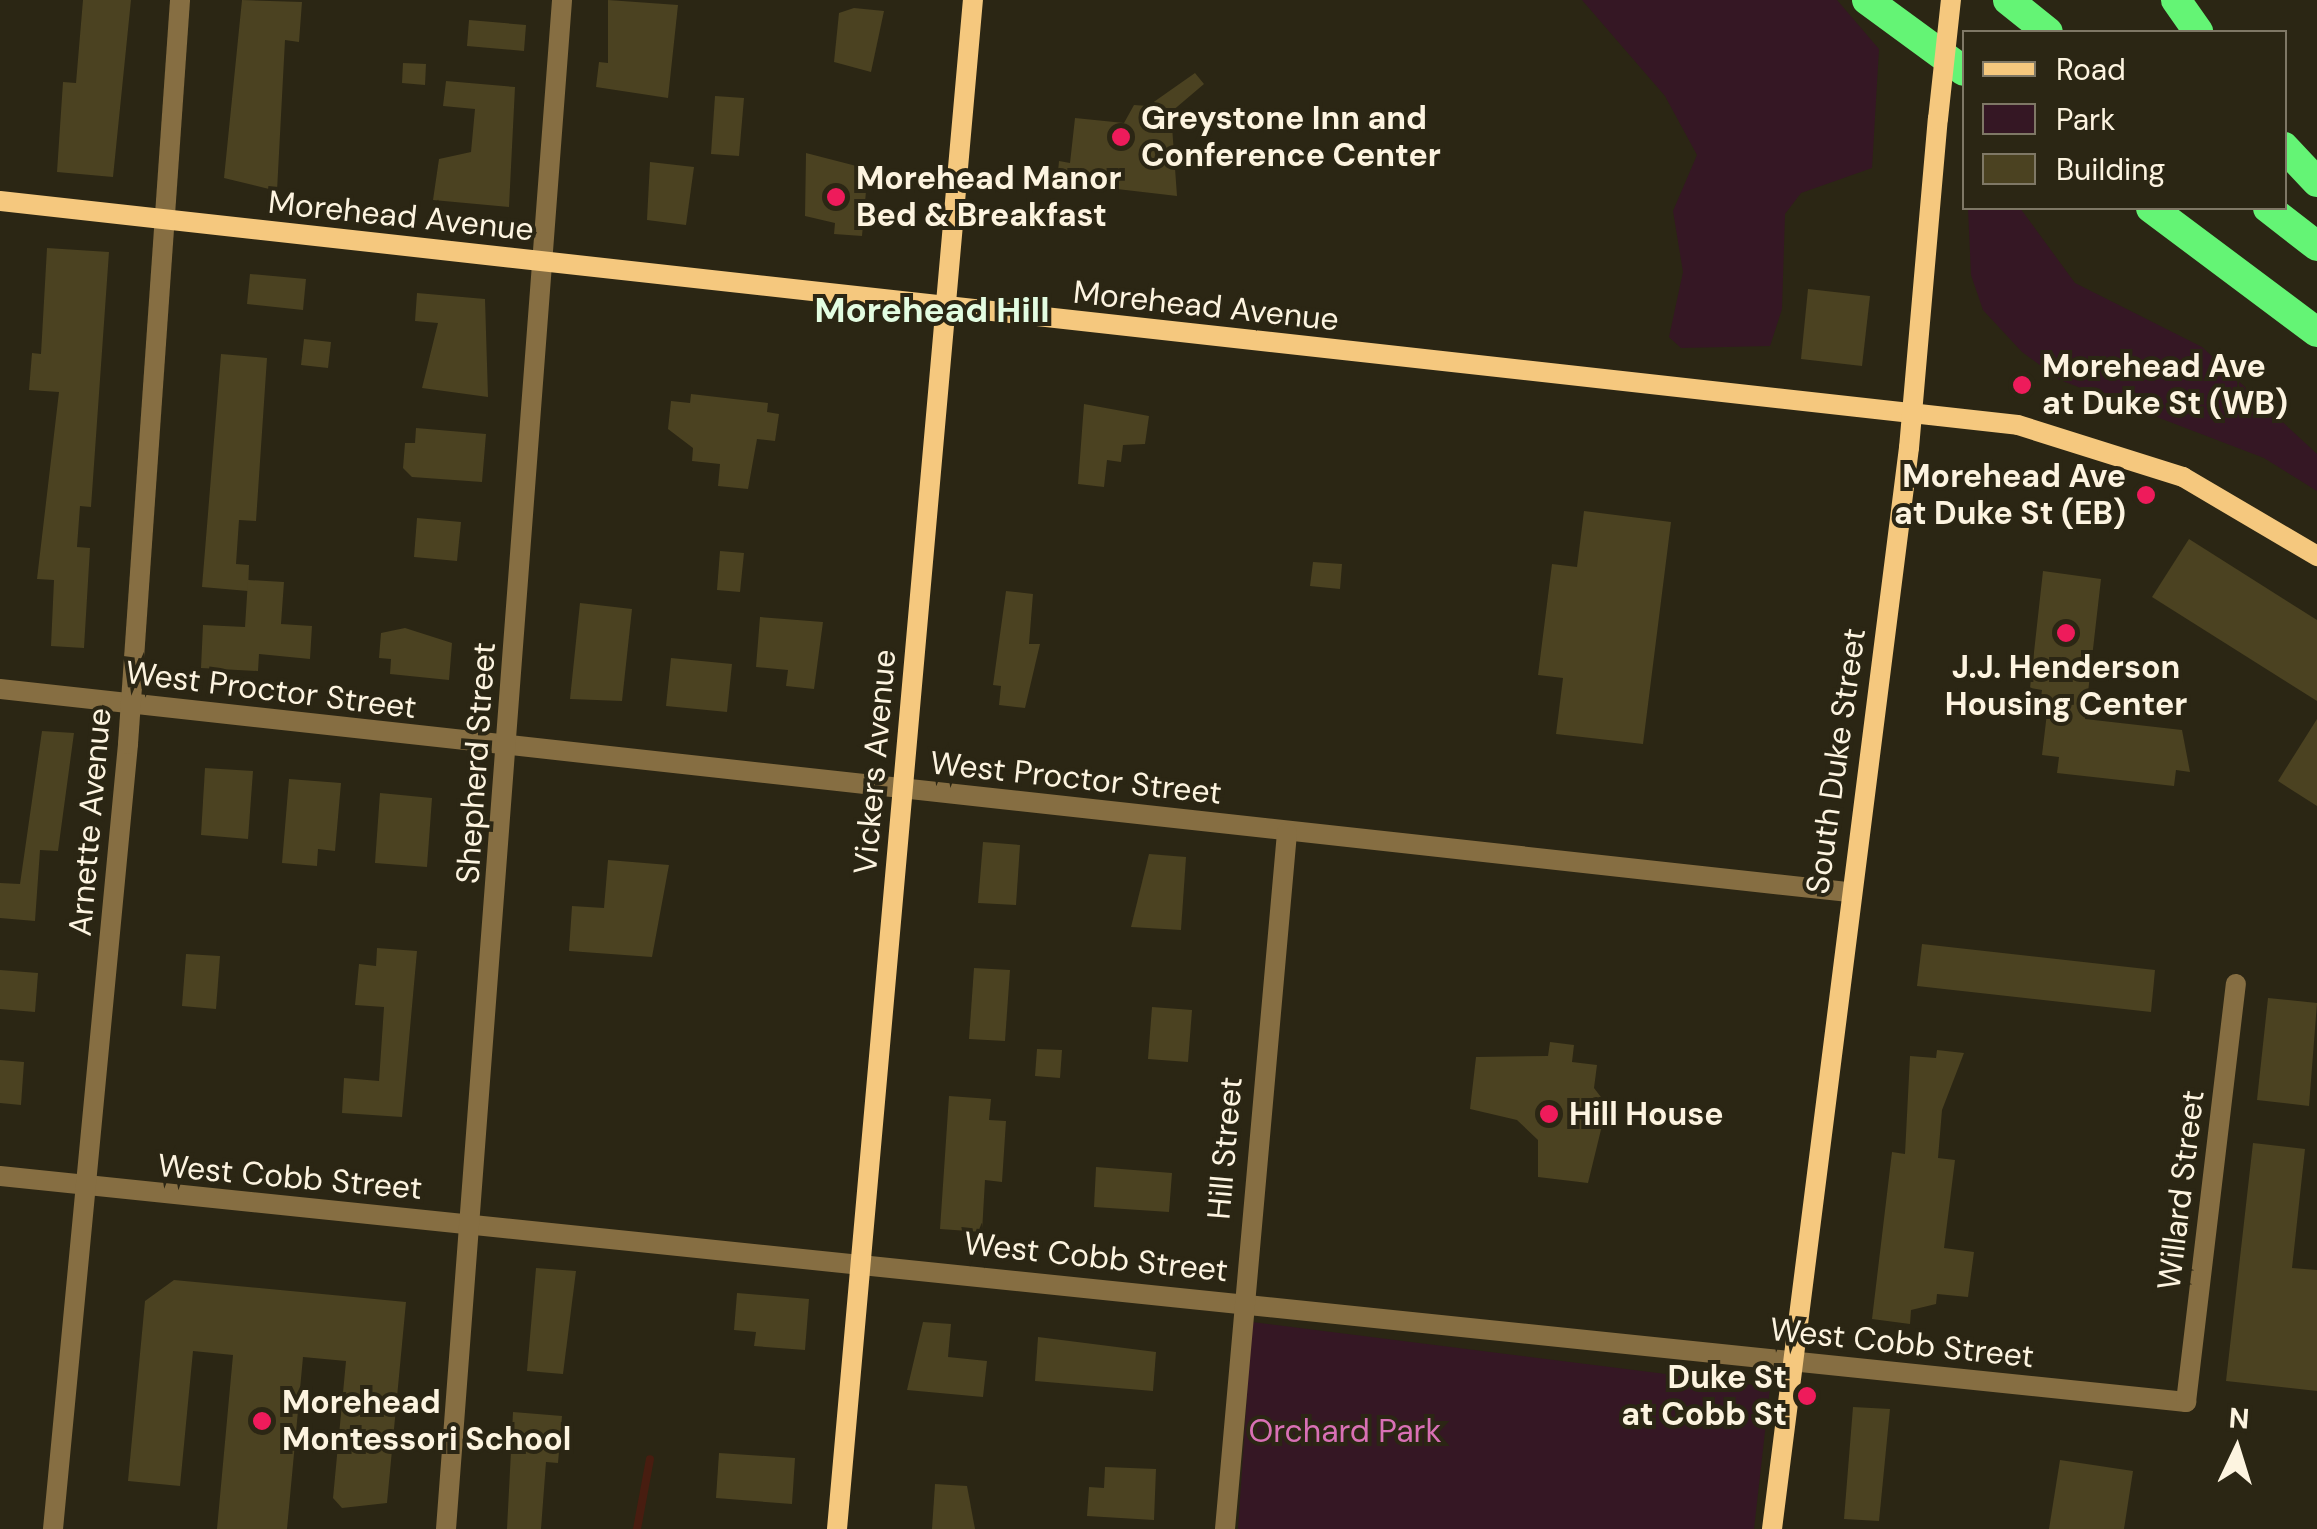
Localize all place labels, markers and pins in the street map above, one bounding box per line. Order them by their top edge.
place label: Greystone Inn and Conference Center [1141,100,1441,175]
marker: Greystone Inn and Conference Center [1110,126,1132,148]
place label: Morehead Manor Bed & Breakfast [856,160,1122,235]
marker: Morehead Manor Bed & Breakfast [825,186,847,208]
place label: Morehead Ave at Duke St (WB) [2042,348,2288,423]
marker: Morehead Ave at Duke St (WB) [2011,374,2033,396]
place label: Morehead Ave at Duke St (EB) [1894,458,2126,533]
marker: Morehead Ave at Duke St (EB) [2135,484,2157,506]
marker: J.J. Henderson Housing Center [2055,622,2077,644]
place label: J.J. Henderson Housing Center [1945,649,2187,724]
place label: Hill House [1569,1095,1724,1133]
marker: Hill House [1538,1103,1560,1125]
place label: Duke St at Cobb St [1621,1359,1787,1434]
place label: Morehead Montessori School [282,1384,571,1459]
marker: Duke St at Cobb St [1796,1385,1818,1407]
marker: Morehead Montessori School [251,1410,273,1432]

